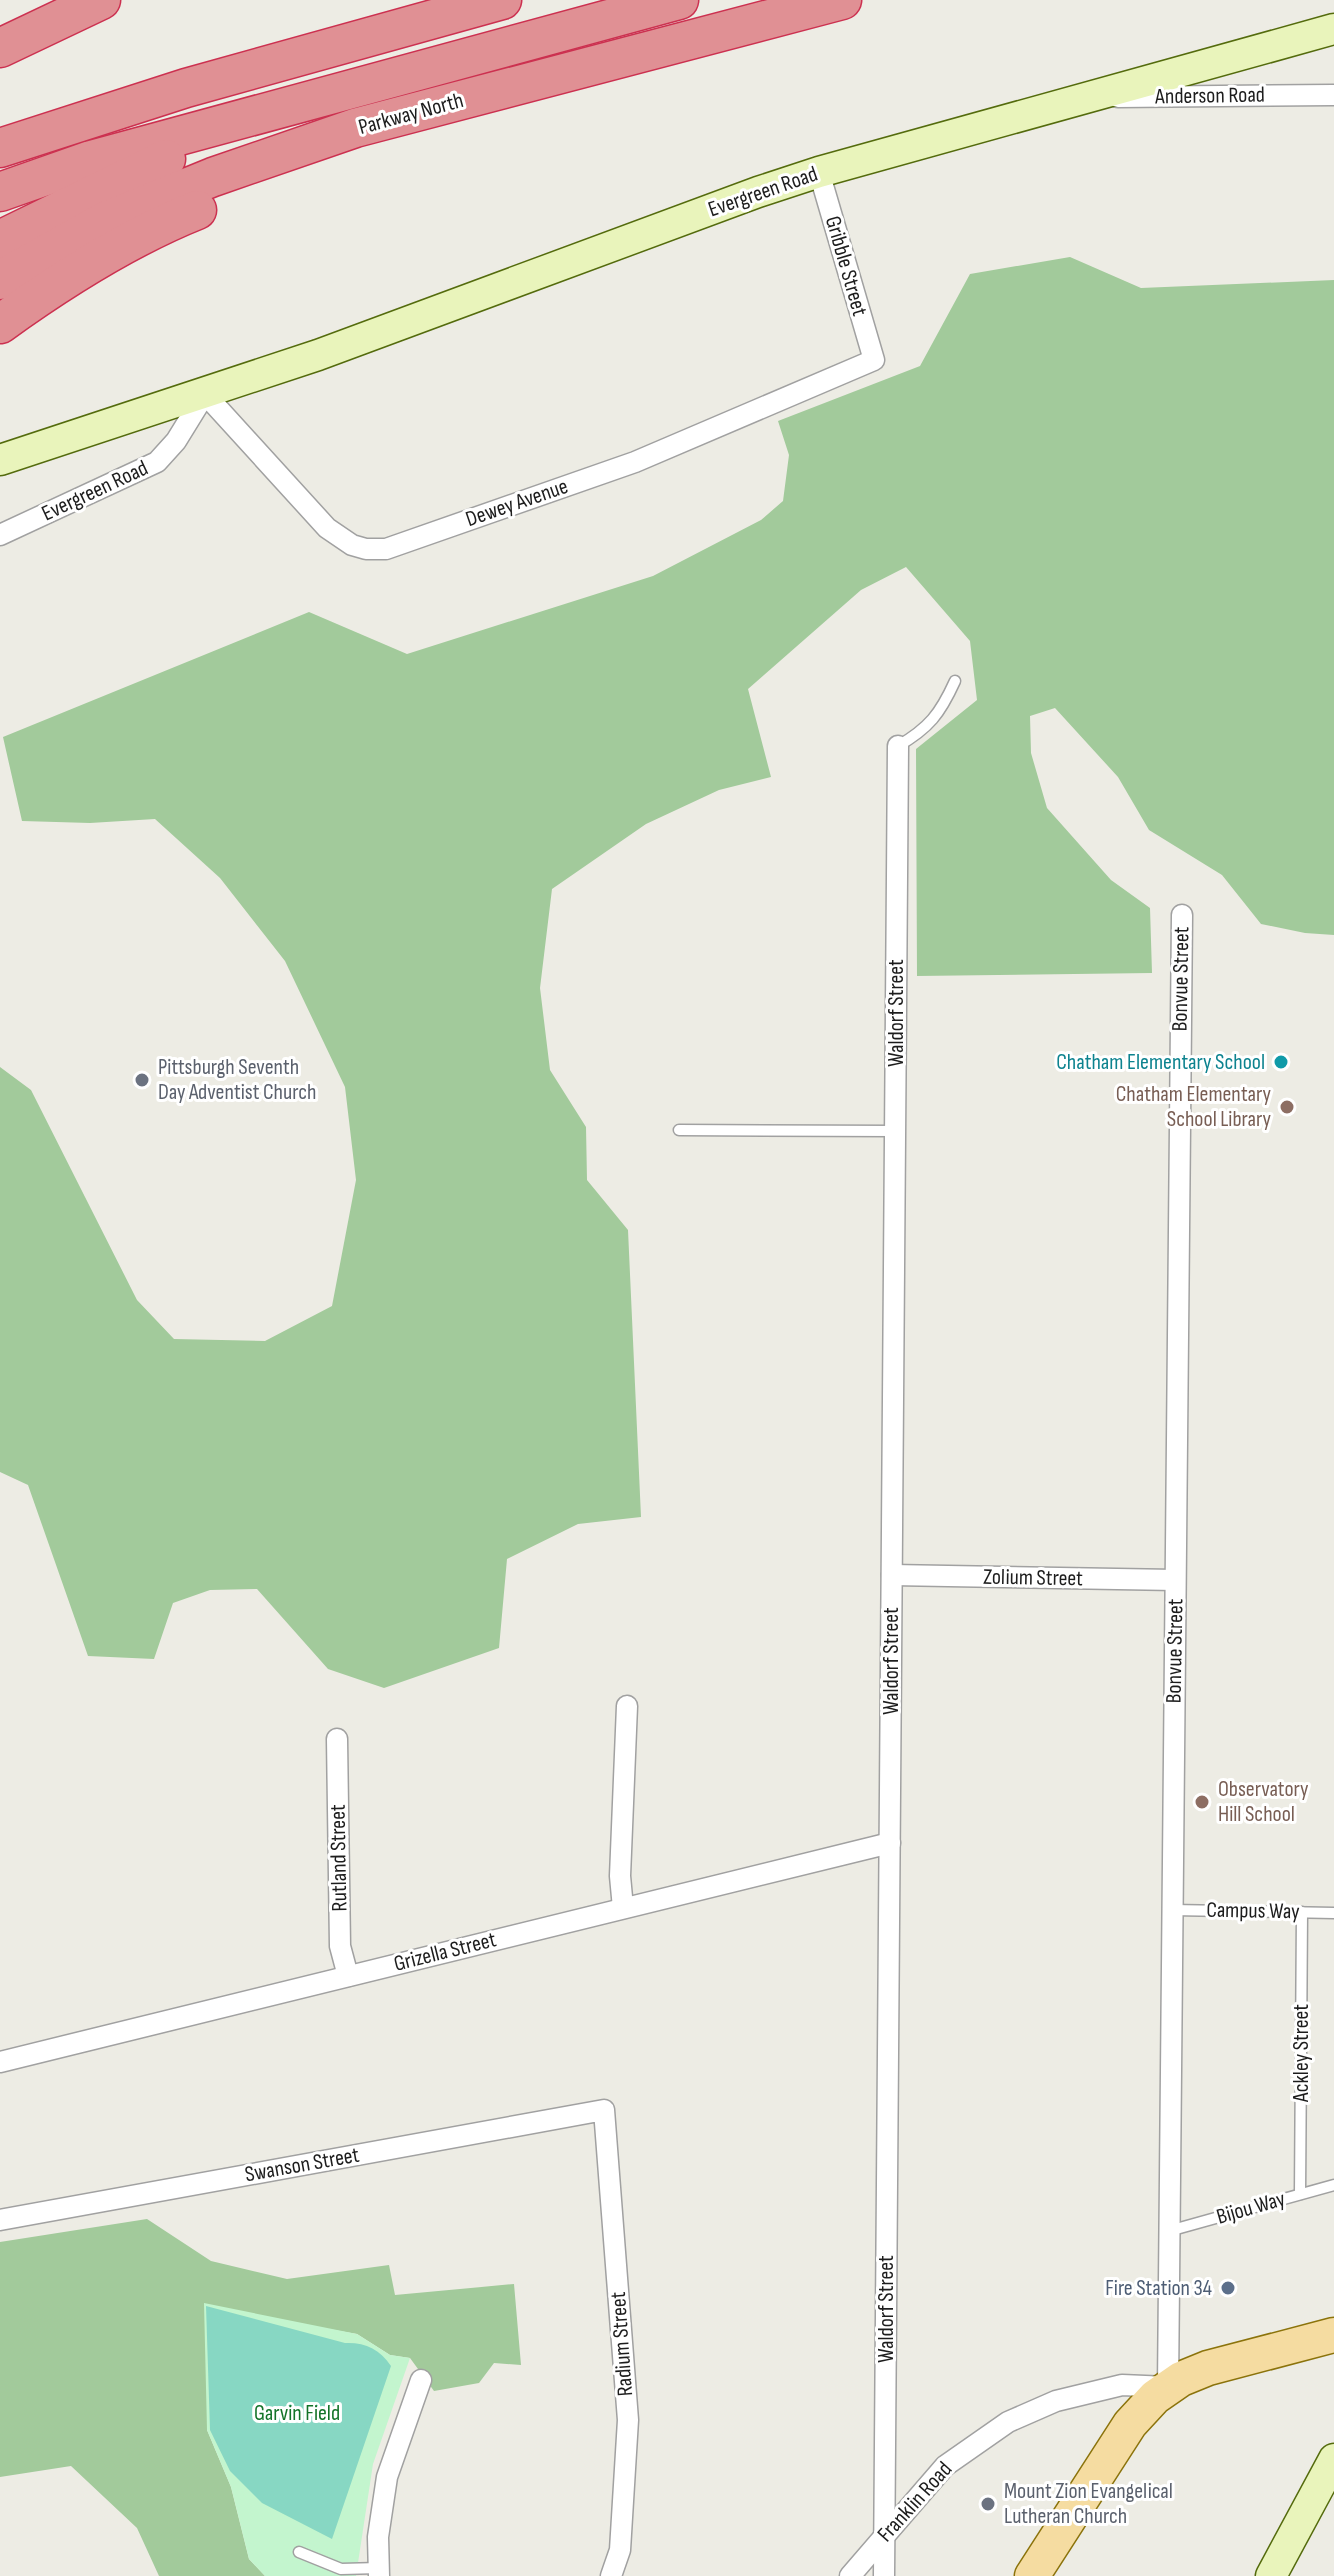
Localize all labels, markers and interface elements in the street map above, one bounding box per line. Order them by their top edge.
street label: Anderson Road [1154,82,1265,110]
street label: Parkway North [356,87,466,141]
street label: Evergreen Road [705,161,821,223]
street label: Gribble Street [819,213,873,319]
street label: Evergreen Road [38,455,152,527]
street label: Dewey Avenue [462,473,572,533]
street label: Bonvue Street [1167,926,1195,1032]
street label: Waldorf Street [883,959,910,1067]
place label: Chatham Elementary School [1056,1049,1265,1076]
marker: Chatham Elementary School [1272,1053,1290,1071]
place label: Pittsburgh Seventh Day Adventist Church [158,1054,316,1106]
marker: Pittsburgh Seventh Day Adventist Church [133,1071,151,1089]
place label: Chatham Elementary School Library [1116,1081,1272,1133]
marker: Chatham Elementary School Library [1278,1098,1296,1116]
street label: Zolium Street [983,1564,1083,1592]
street label: Bonvue Street [1161,1598,1189,1704]
street label: Waldorf Street [878,1607,905,1715]
place label: Observatory Hill School [1218,1776,1309,1828]
marker: Observatory Hill School [1193,1793,1211,1811]
street label: Rutland Street [325,1804,353,1912]
street label: Campus Way [1206,1897,1300,1925]
street label: Grizella Street [391,1926,499,1978]
street label: Ackley Street [1288,2004,1315,2103]
street label: Swanson Street [243,2142,362,2188]
street label: Bijou Way [1214,2185,1289,2231]
street label: Waldorf Street [873,2255,900,2363]
place label: Fire Station 34 [1105,2275,1212,2302]
marker: Fire Station 34 [1219,2279,1237,2297]
street label: Radium Street [605,2290,639,2397]
park label: Garvin Field [254,2400,340,2427]
street label: Franklin Road [872,2456,958,2548]
place label: Mount Zion Evangelical Lutheran Church [1004,2478,1173,2530]
marker: Mount Zion Evangelical Lutheran Church [979,2495,997,2513]

